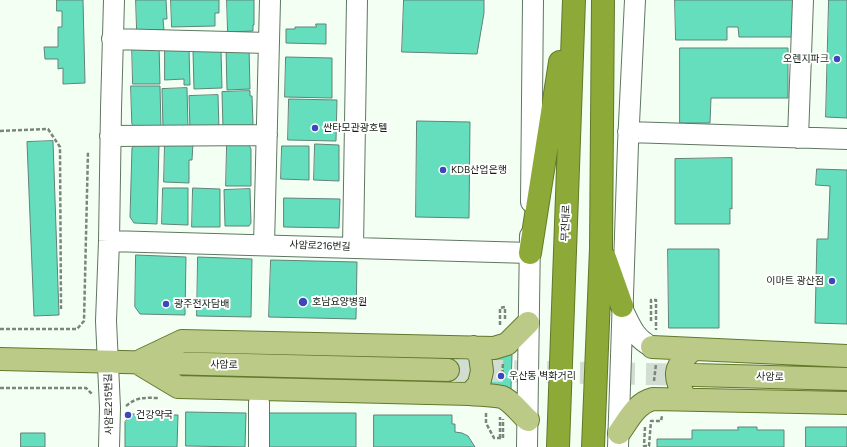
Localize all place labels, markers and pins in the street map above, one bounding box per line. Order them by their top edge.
place label: 오렌지파크 [783,53,829,65]
marker: 오렌지파크 [832,54,842,64]
place label: 싼타모관광호텔 [323,122,387,134]
marker: 싼타모관광호텔 [310,123,320,133]
place label: KDB산업은행 [451,164,507,176]
marker: KDB산업은행 [438,165,448,175]
place label: 이마트 광산점 [766,275,824,287]
marker: 이마트 광산점 [827,276,837,286]
marker: 호남요양병원 [297,296,309,308]
place label: 호남요양병원 [312,296,367,308]
place label: 광주전자담배 [174,298,229,310]
marker: 광주전자담배 [161,299,171,309]
place label: 우산동 벽화거리 [509,370,576,382]
marker: 우산동 벽화거리 [496,371,506,381]
place label: 건강약국 [136,409,173,421]
marker: 건강약국 [123,410,133,420]

